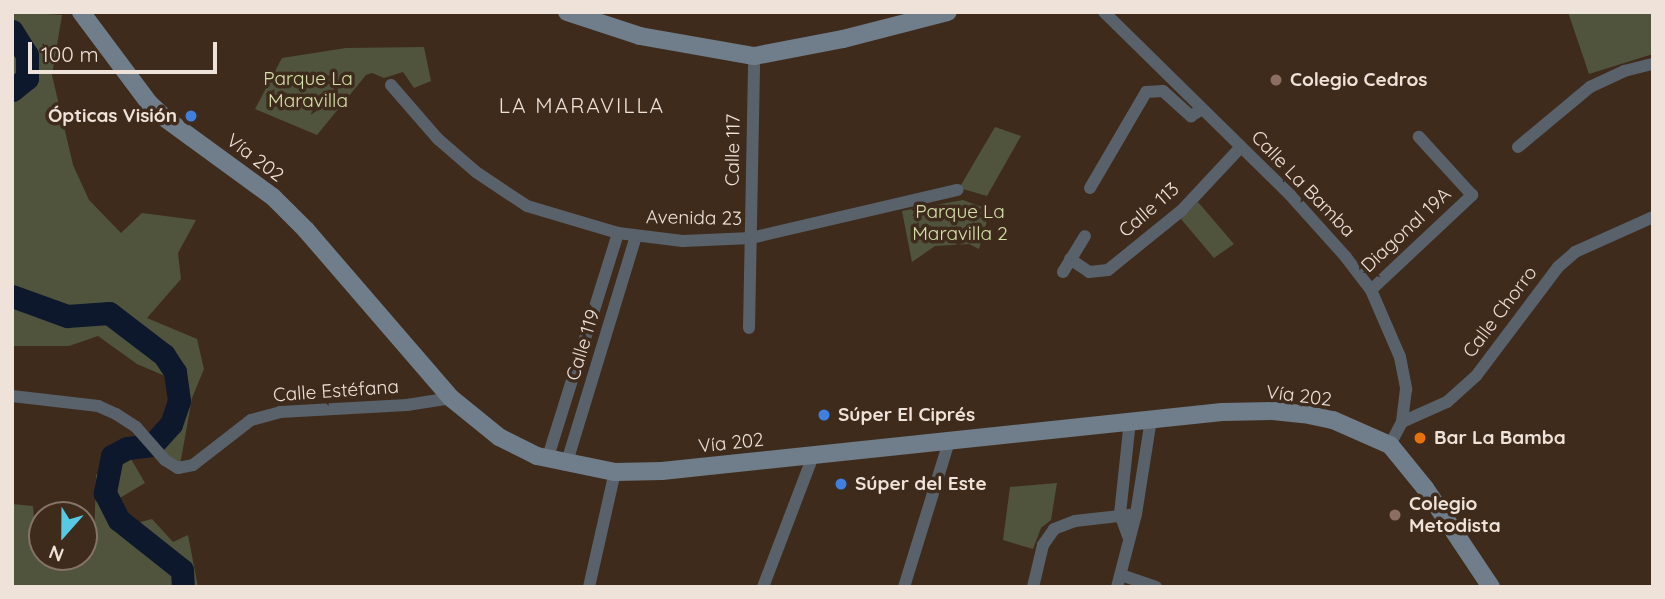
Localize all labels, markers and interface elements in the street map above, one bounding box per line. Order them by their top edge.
scale bar [32,28,220,72]
text: 100 m [41,41,99,67]
park label: Parque La Maravilla [263,68,353,112]
place label: Colegio Cedros [1290,69,1428,91]
marker: Colegio Cedros [1268,72,1284,88]
district label: LA MARAVILLA [500,92,664,118]
place label: Ópticas Visión [48,105,177,127]
marker: Ópticas Visión [183,108,199,124]
street label: Calle 117 [721,114,745,186]
street label: Calle La Bamba [1246,126,1360,242]
street label: Vía 202 [222,129,288,187]
street label: Calle 113 [1114,178,1184,242]
street label: Diagonal 19A [1356,183,1456,277]
park label: Parque La Maravilla 2 [912,201,1008,245]
street label: Avenida 23 [646,206,742,230]
street label: Calle Chorro [1458,262,1542,362]
street label: Calle 119 [561,307,605,383]
street label: Calle Estéfana [272,375,400,407]
street label: Vía 202 [1265,381,1333,411]
place label: Súper El Ciprés [838,404,975,426]
marker: Súper El Ciprés [816,407,832,423]
place label: Bar La Bamba [1434,427,1566,449]
street label: Vía 202 [697,428,765,458]
marker: Bar La Bamba [1412,430,1428,446]
place label: Súper del Este [855,473,987,495]
marker: Súper del Este [833,476,849,492]
place label: Colegio Metodista [1409,493,1501,537]
north arrow [28,501,98,571]
marker: Colegio Metodista [1387,507,1403,523]
text: N [45,540,67,567]

